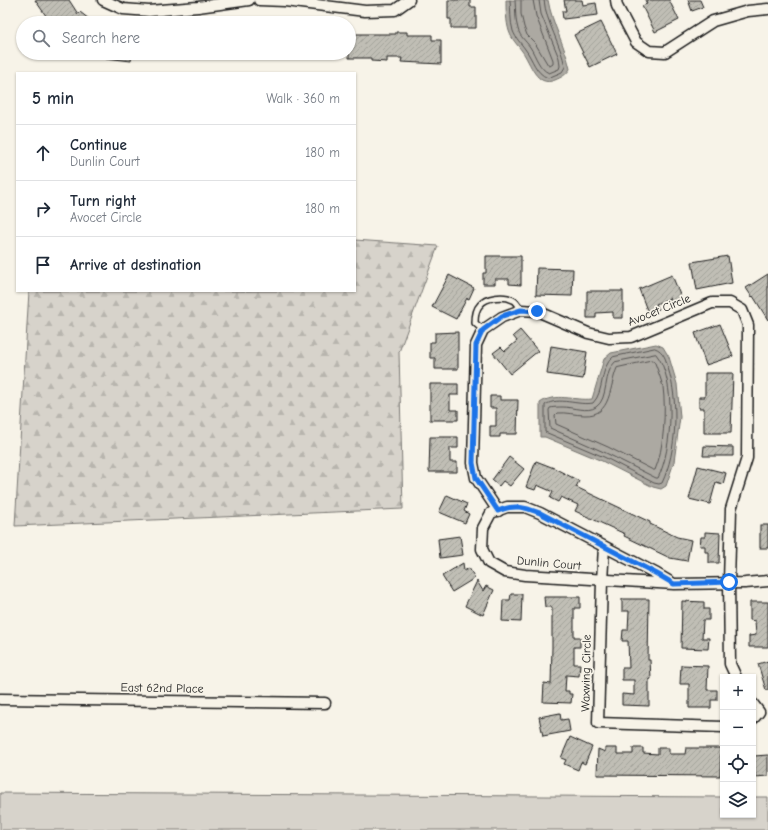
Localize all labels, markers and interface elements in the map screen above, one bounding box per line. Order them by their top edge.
search box [16,16,356,60]
icon: search [30,27,52,49]
text: Search here [62,29,140,47]
text: 5 min [32,89,74,108]
text: Walk · 360 m [266,91,340,106]
text: Continue [70,136,127,154]
icon: ahead [32,142,54,164]
text: 180 m [305,145,340,160]
text: Dunlin Court [70,154,140,169]
text: Turn right [70,192,136,210]
icon: right [32,198,54,220]
text: 180 m [305,201,340,216]
text: Avocet Circle [70,210,142,225]
icon: arrive [32,254,54,276]
text: Arrive at destination [70,256,201,274]
street label: Avocet Circle [626,291,692,329]
route end [528,302,546,320]
street label: Dunlin Court [516,553,582,573]
route start [720,573,738,591]
street label: Waxwing Circle [578,634,594,712]
map controls [720,674,756,818]
button: + [720,674,756,710]
street label: East 62nd Place [120,680,204,696]
button: − [720,710,756,746]
button: locate [720,746,756,782]
button: layers [720,782,756,818]

